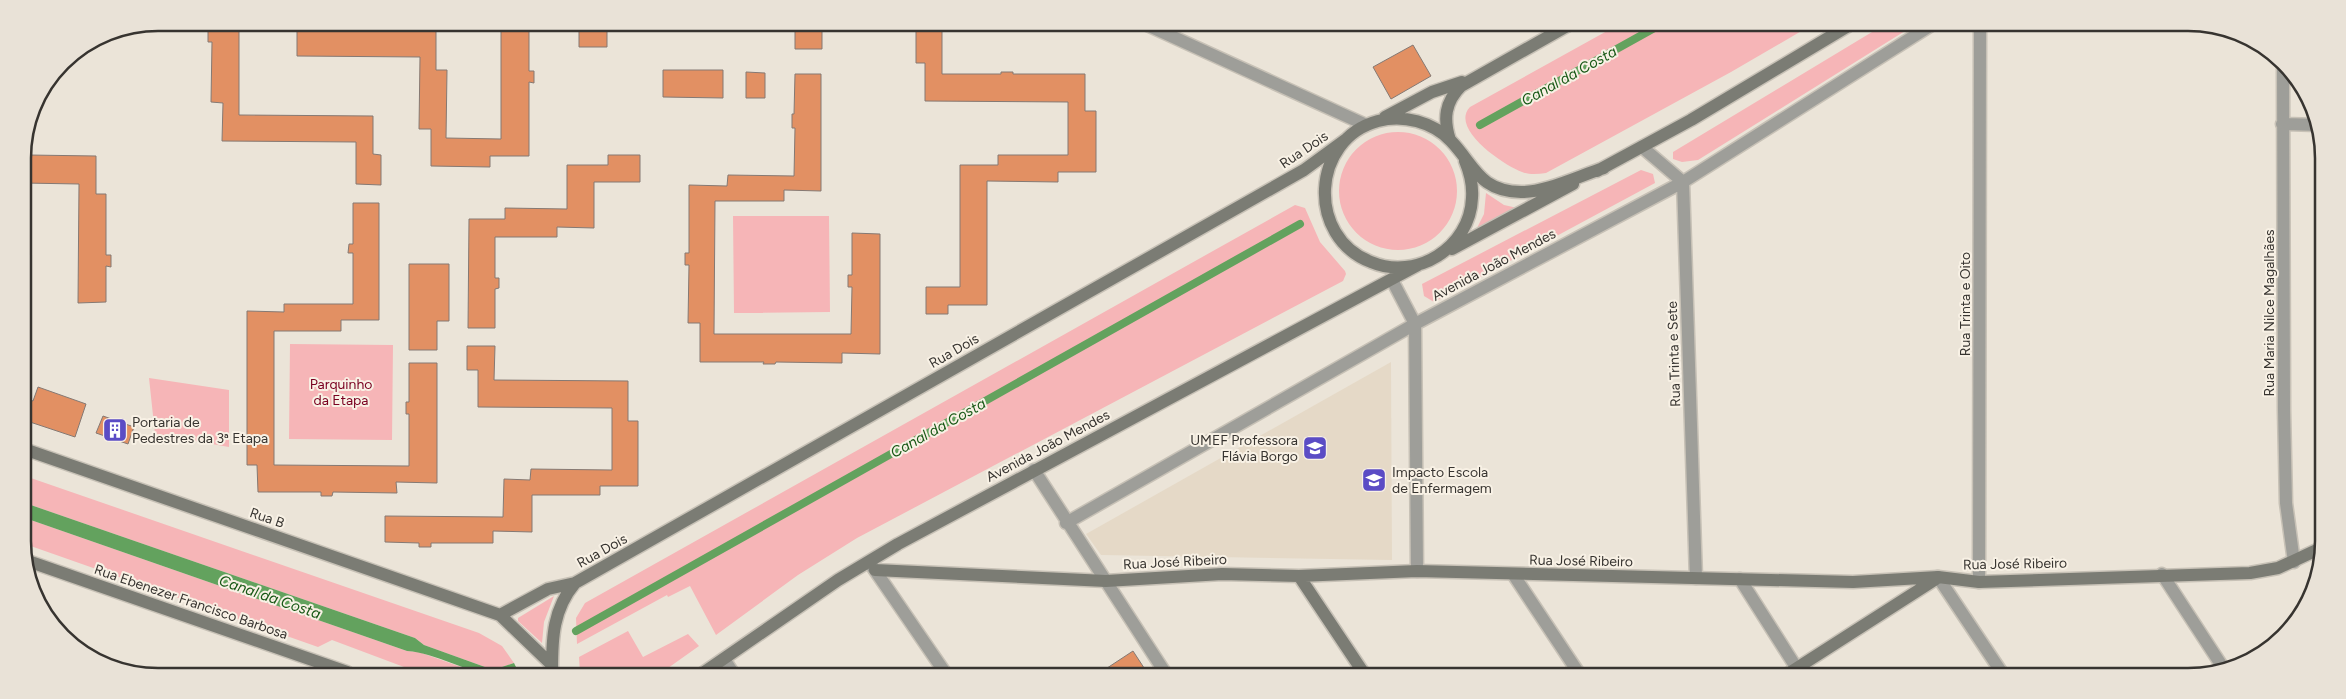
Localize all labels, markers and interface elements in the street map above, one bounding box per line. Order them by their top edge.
water label: Canal da Costa [1518,42,1620,110]
street label: Rua Dois [1277,128,1331,172]
street label: Avenida João Mendes [1429,225,1559,305]
street label: Rua Maria Nilce Magalhães [2261,229,2278,397]
street label: Rua Trinta e Oito [1957,252,1974,356]
street label: Rua Trinta e Sete [1664,300,1684,407]
street label: Rua Dois [926,330,982,372]
park label: Parquinho da Etapa [310,376,372,409]
water label: Canal da Costa [887,394,989,462]
street label: Avenida João Mendes [983,406,1113,486]
place label: Portaria de Pedestres da 3ª Etapa [132,414,268,447]
building icon: Portaria de Pedestres da 3ª Etapa [102,417,128,443]
place label: UMEF Professora Flávia Borgo [1190,432,1298,465]
school or university icon: UMEF Professora Flávia Borgo [1302,435,1328,461]
place label: Impacto Escola de Enfermagem [1392,464,1492,497]
school or university icon: Impacto Escola de Enfermagem [1361,467,1387,493]
street label: Rua B [247,504,287,532]
street label: Rua Dois [574,530,630,572]
street label: Rua José Ribeiro [1123,551,1227,573]
street label: Rua José Ribeiro [1529,552,1633,570]
street label: Rua José Ribeiro [1963,555,2067,573]
street label: Rua Ebenezer Francisco Barbosa [92,561,290,643]
water label: Canal da Costa [217,571,323,623]

